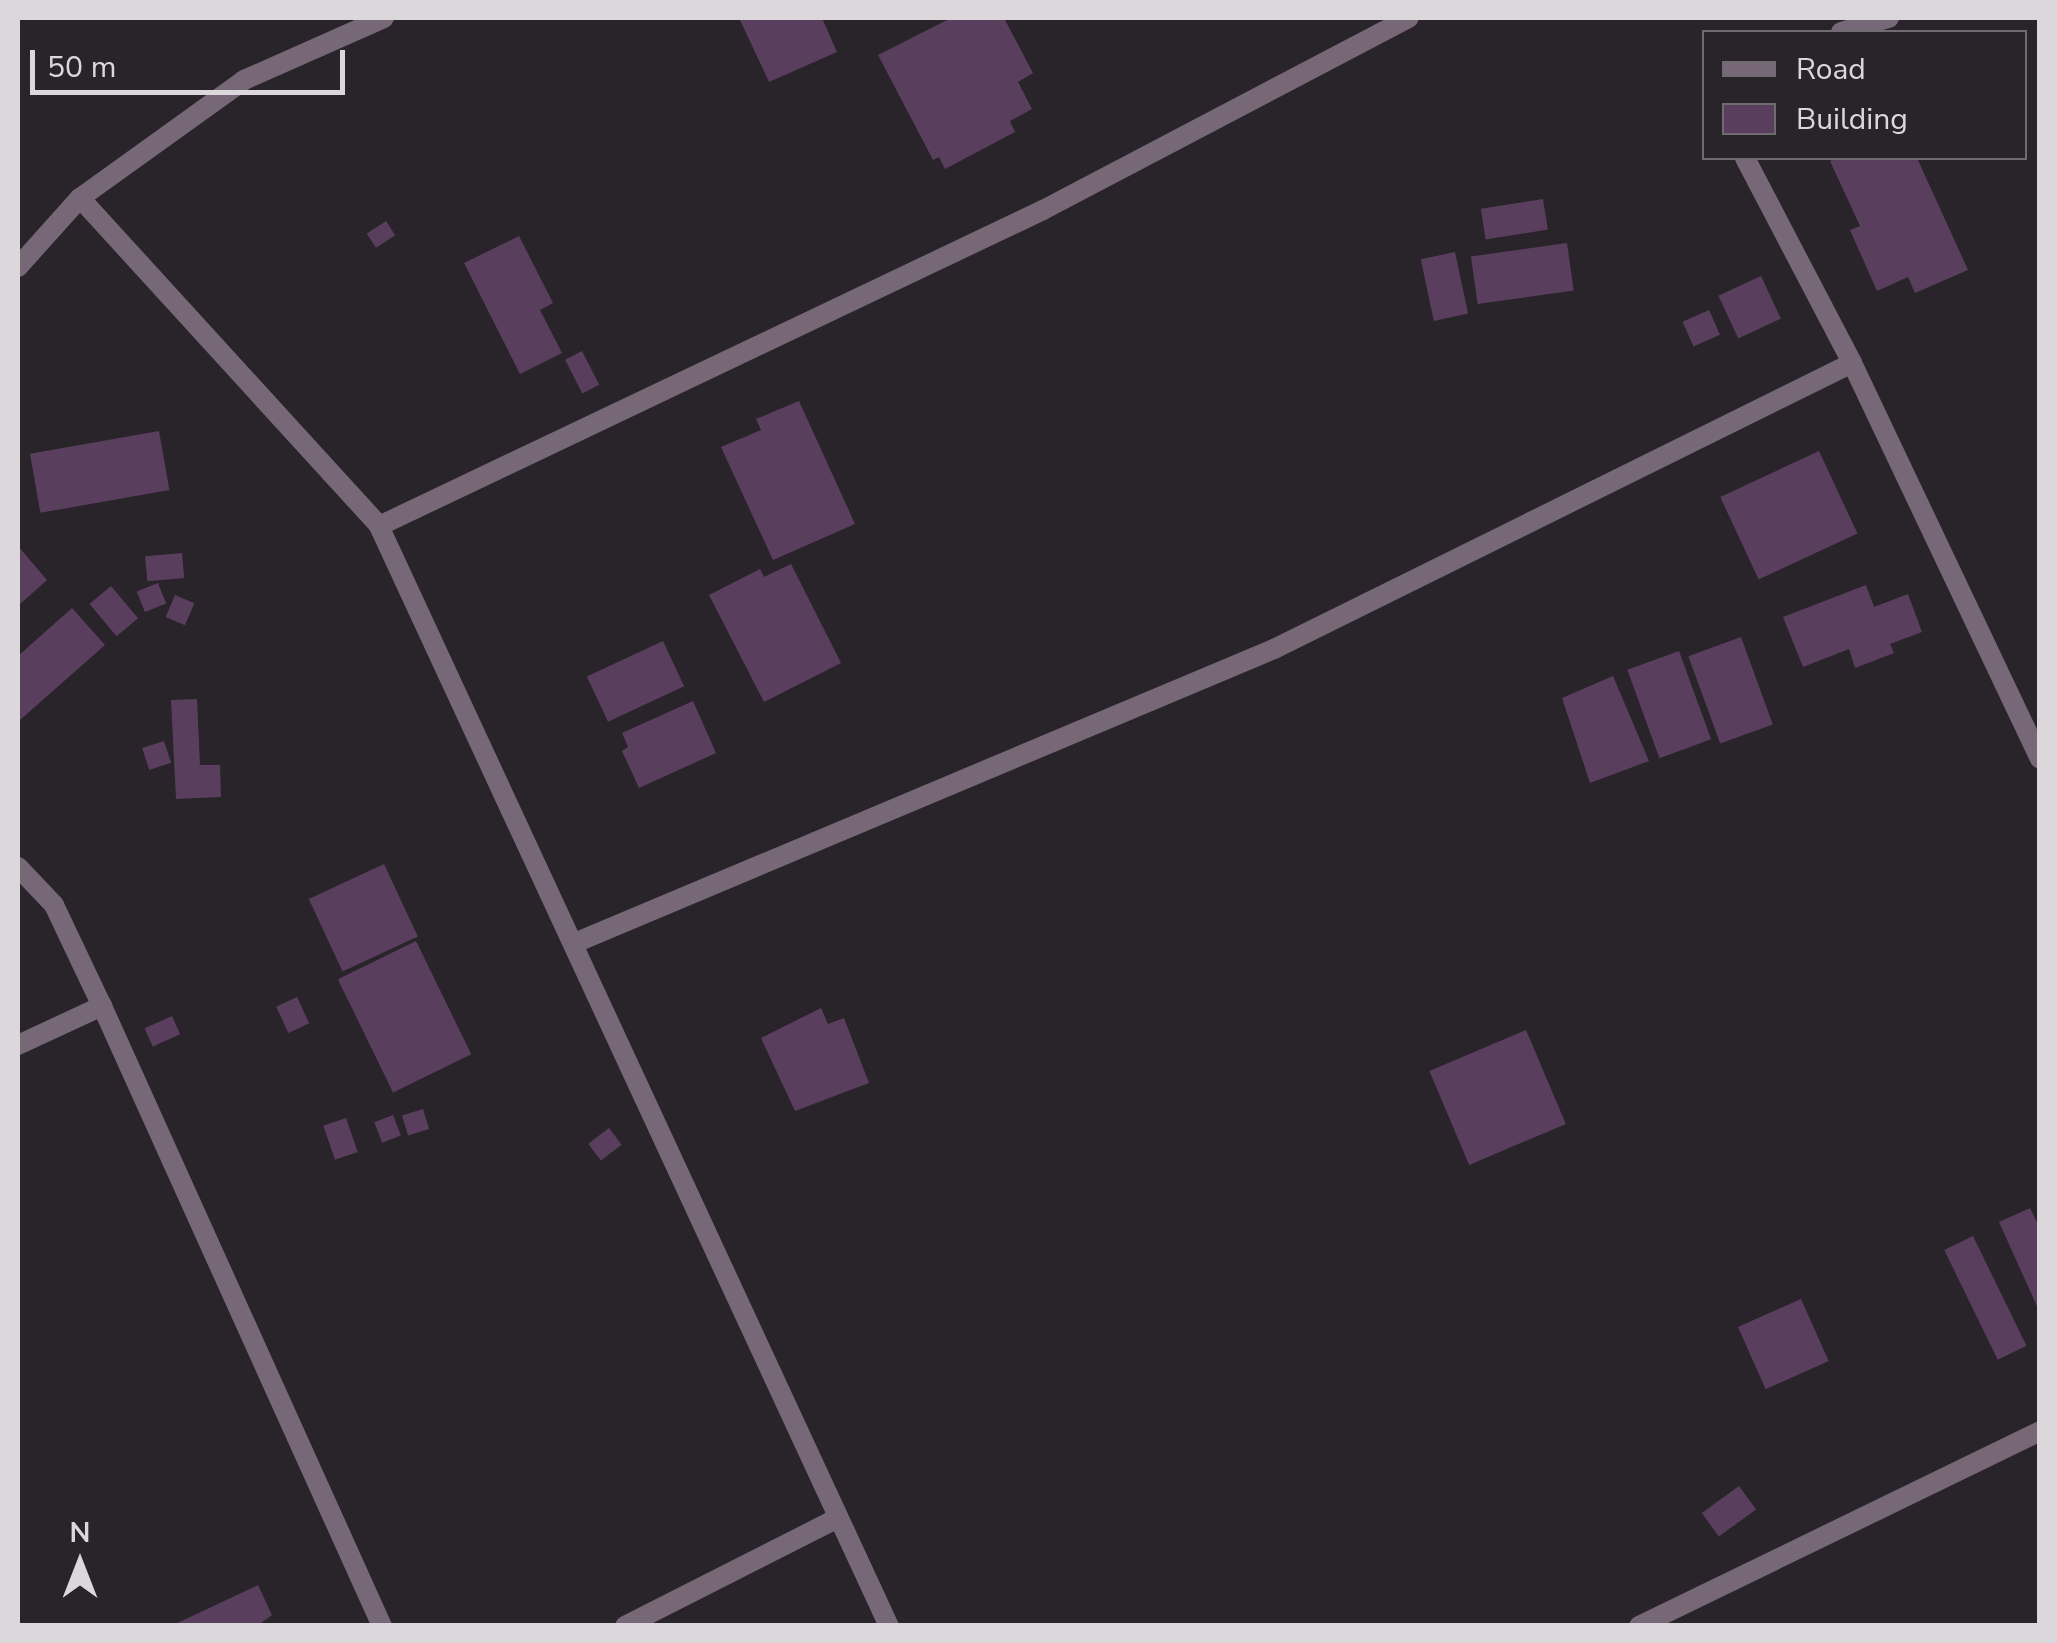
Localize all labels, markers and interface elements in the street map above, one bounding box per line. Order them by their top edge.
scale bar [35,30,350,92]
legend [1702,30,2027,160]
text: 50 m [47,47,116,88]
text: Road [1796,49,1866,90]
text: Building [1796,99,1908,140]
north arrow [30,1513,130,1613]
text: N [70,1514,90,1552]

